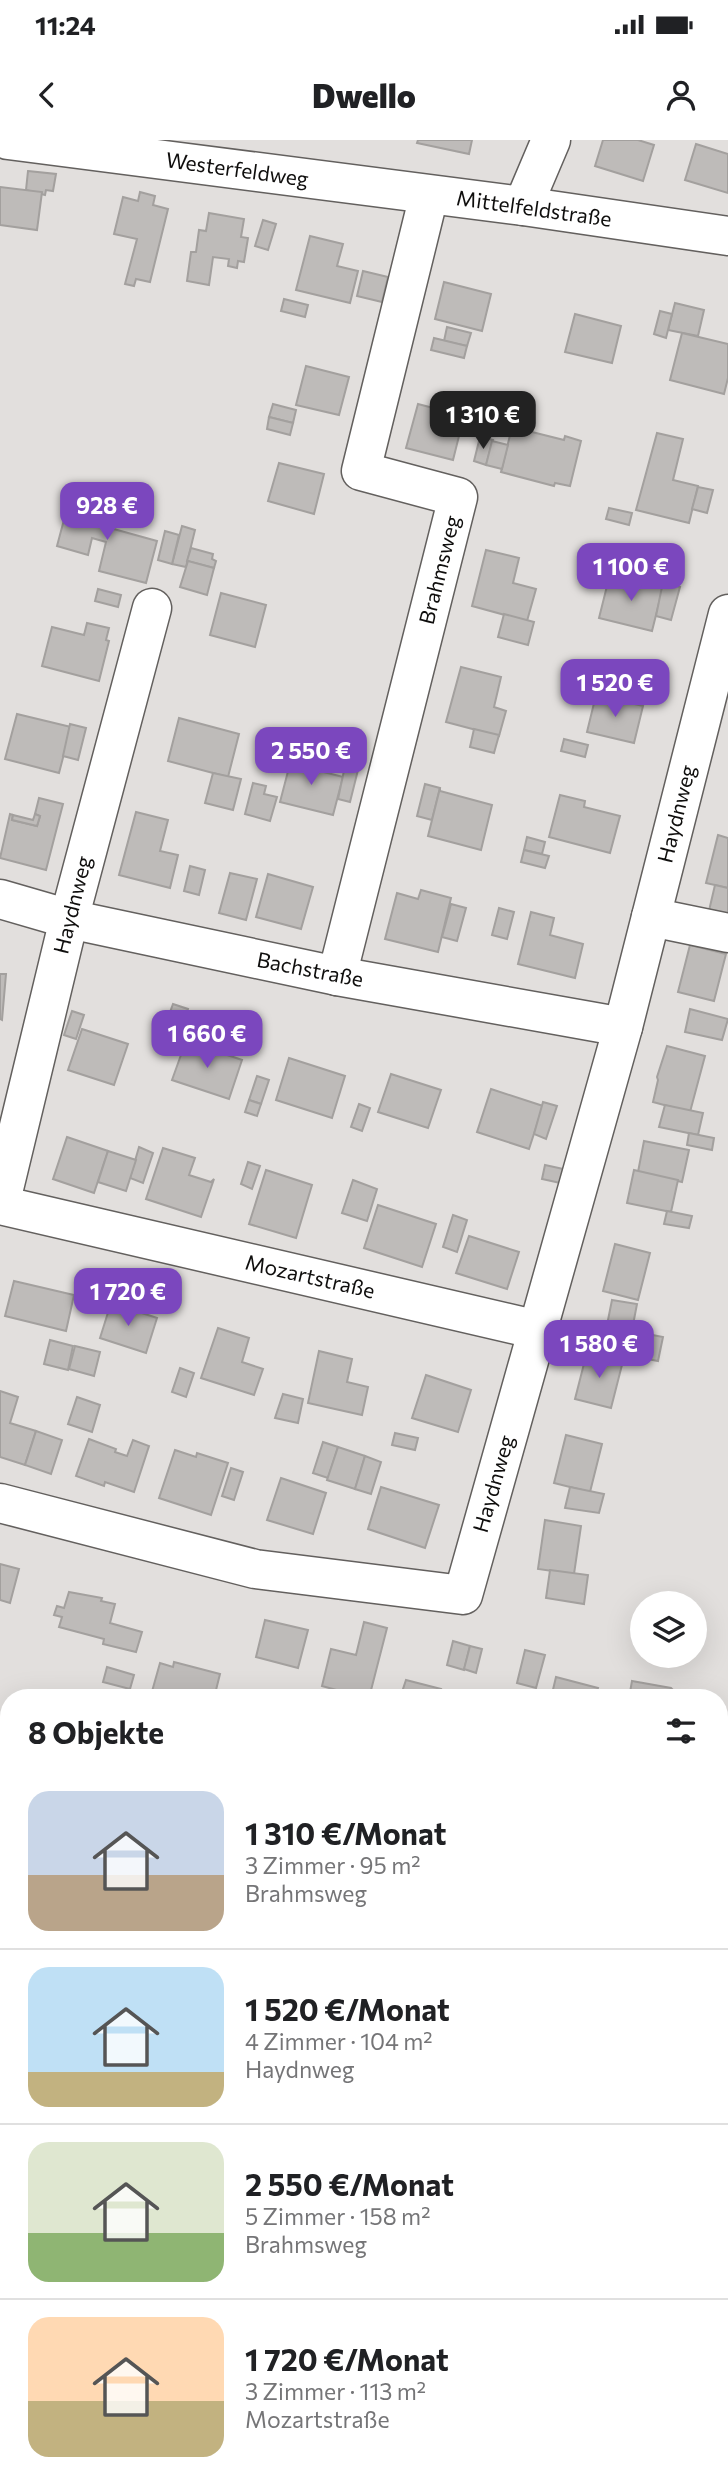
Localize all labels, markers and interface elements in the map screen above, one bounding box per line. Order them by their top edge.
text: 11:24 [35,9,96,40]
text: Dwello [312,75,416,115]
icon: back [28,76,66,114]
icon: person [662,76,700,114]
street label: Westerfeldweg [164,146,310,191]
street label: Mittelfeldstraße [455,184,613,231]
pin: 1 310 € [418,392,548,451]
text: 1 310 € [446,400,520,428]
pin: 928 € [58,482,156,542]
text: 928 € [76,491,138,519]
street label: Brahmsweg [413,513,464,627]
pin: 1 100 € [566,544,696,603]
text: 1 100 € [593,552,669,580]
pin: 1 520 € [550,660,680,719]
text: 1 520 € [576,668,654,696]
pin: 2 550 € [246,728,376,787]
text: 2 550 € [271,736,351,764]
street label: Haydnweg [651,762,700,865]
street label: Haydnweg [47,853,96,956]
street label: Bachstraße [255,946,366,991]
pin: 1 660 € [142,1010,272,1070]
text: 1 660 € [167,1019,247,1047]
street label: Mozartstraße [243,1249,377,1303]
pin: 1 720 € [63,1268,193,1328]
text: 1 720 € [90,1277,166,1305]
pin: 1 580 € [534,1320,664,1380]
text: 1 580 € [560,1329,638,1357]
street label: Haydnweg [467,1432,518,1535]
map controls [630,1591,707,1668]
button: layers [630,1591,707,1668]
icon: filters [662,1712,700,1750]
text: 8 Objekte [28,1713,164,1750]
text: 1 310 €/Monat [245,1814,446,1851]
icon: home [84,1819,168,1903]
text: 3 Zimmer · 95 m² [245,1851,420,1879]
text: Brahmsweg [245,1879,367,1907]
text: 1 520 €/Monat [245,1990,450,2027]
icon: home [84,1995,168,2079]
text: 4 Zimmer · 104 m² [245,2027,433,2055]
text: Haydnweg [245,2055,354,2083]
text: 2 550 €/Monat [245,2165,454,2202]
icon: home [84,2170,168,2254]
text: 5 Zimmer · 158 m² [245,2202,430,2230]
text: Brahmsweg [245,2230,367,2258]
text: 1 720 €/Monat [245,2340,449,2377]
icon: home [84,2345,168,2429]
text: 3 Zimmer · 113 m² [245,2377,426,2405]
text: Mozartstraße [245,2405,390,2433]

